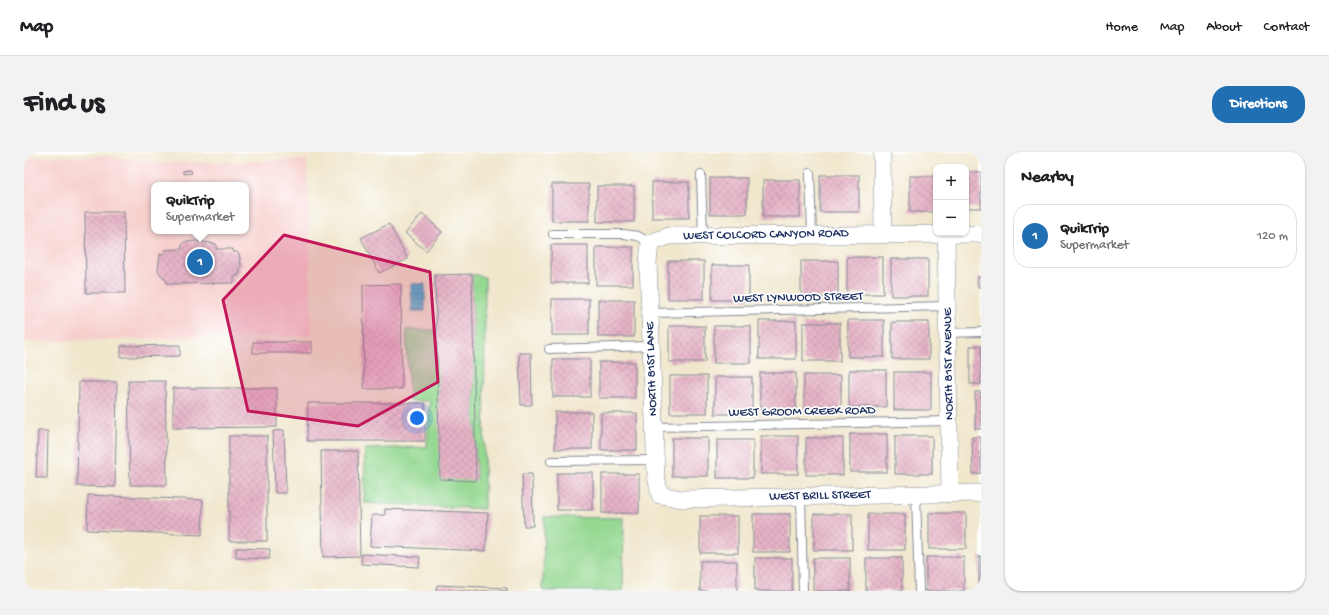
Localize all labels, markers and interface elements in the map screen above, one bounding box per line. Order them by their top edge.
text: Map [20,16,53,39]
text: Home [1106,19,1138,36]
text: Map [1160,19,1184,36]
text: About [1206,19,1242,36]
text: Contact [1264,19,1309,36]
button: Directions [1212,86,1305,123]
text: Find us [24,88,104,121]
map controls [933,164,969,236]
button: + [933,164,969,200]
text: Nearby [1021,168,1074,188]
popup [151,182,249,234]
text: QuikTrip [166,192,214,210]
button: − [933,200,969,236]
text: Supermarket [166,210,234,225]
text: QuikTrip [1060,220,1109,238]
street label: WEST COLCORD CANYON ROAD [683,226,849,244]
text: 1 [1032,229,1038,244]
text: 120 m [1257,229,1288,244]
text: Supermarket [1060,238,1129,253]
pin: 1 [187,247,213,277]
street label: WEST LYNWOOD STREET [733,289,864,307]
street label: NORTH 81ST AVENUE [941,307,957,420]
street label: NORTH 81ST LANE [643,321,661,416]
street label: WEST GROOM CREEK ROAD [728,403,876,421]
your location [407,408,427,428]
street label: WEST BRILL STREET [769,488,872,504]

